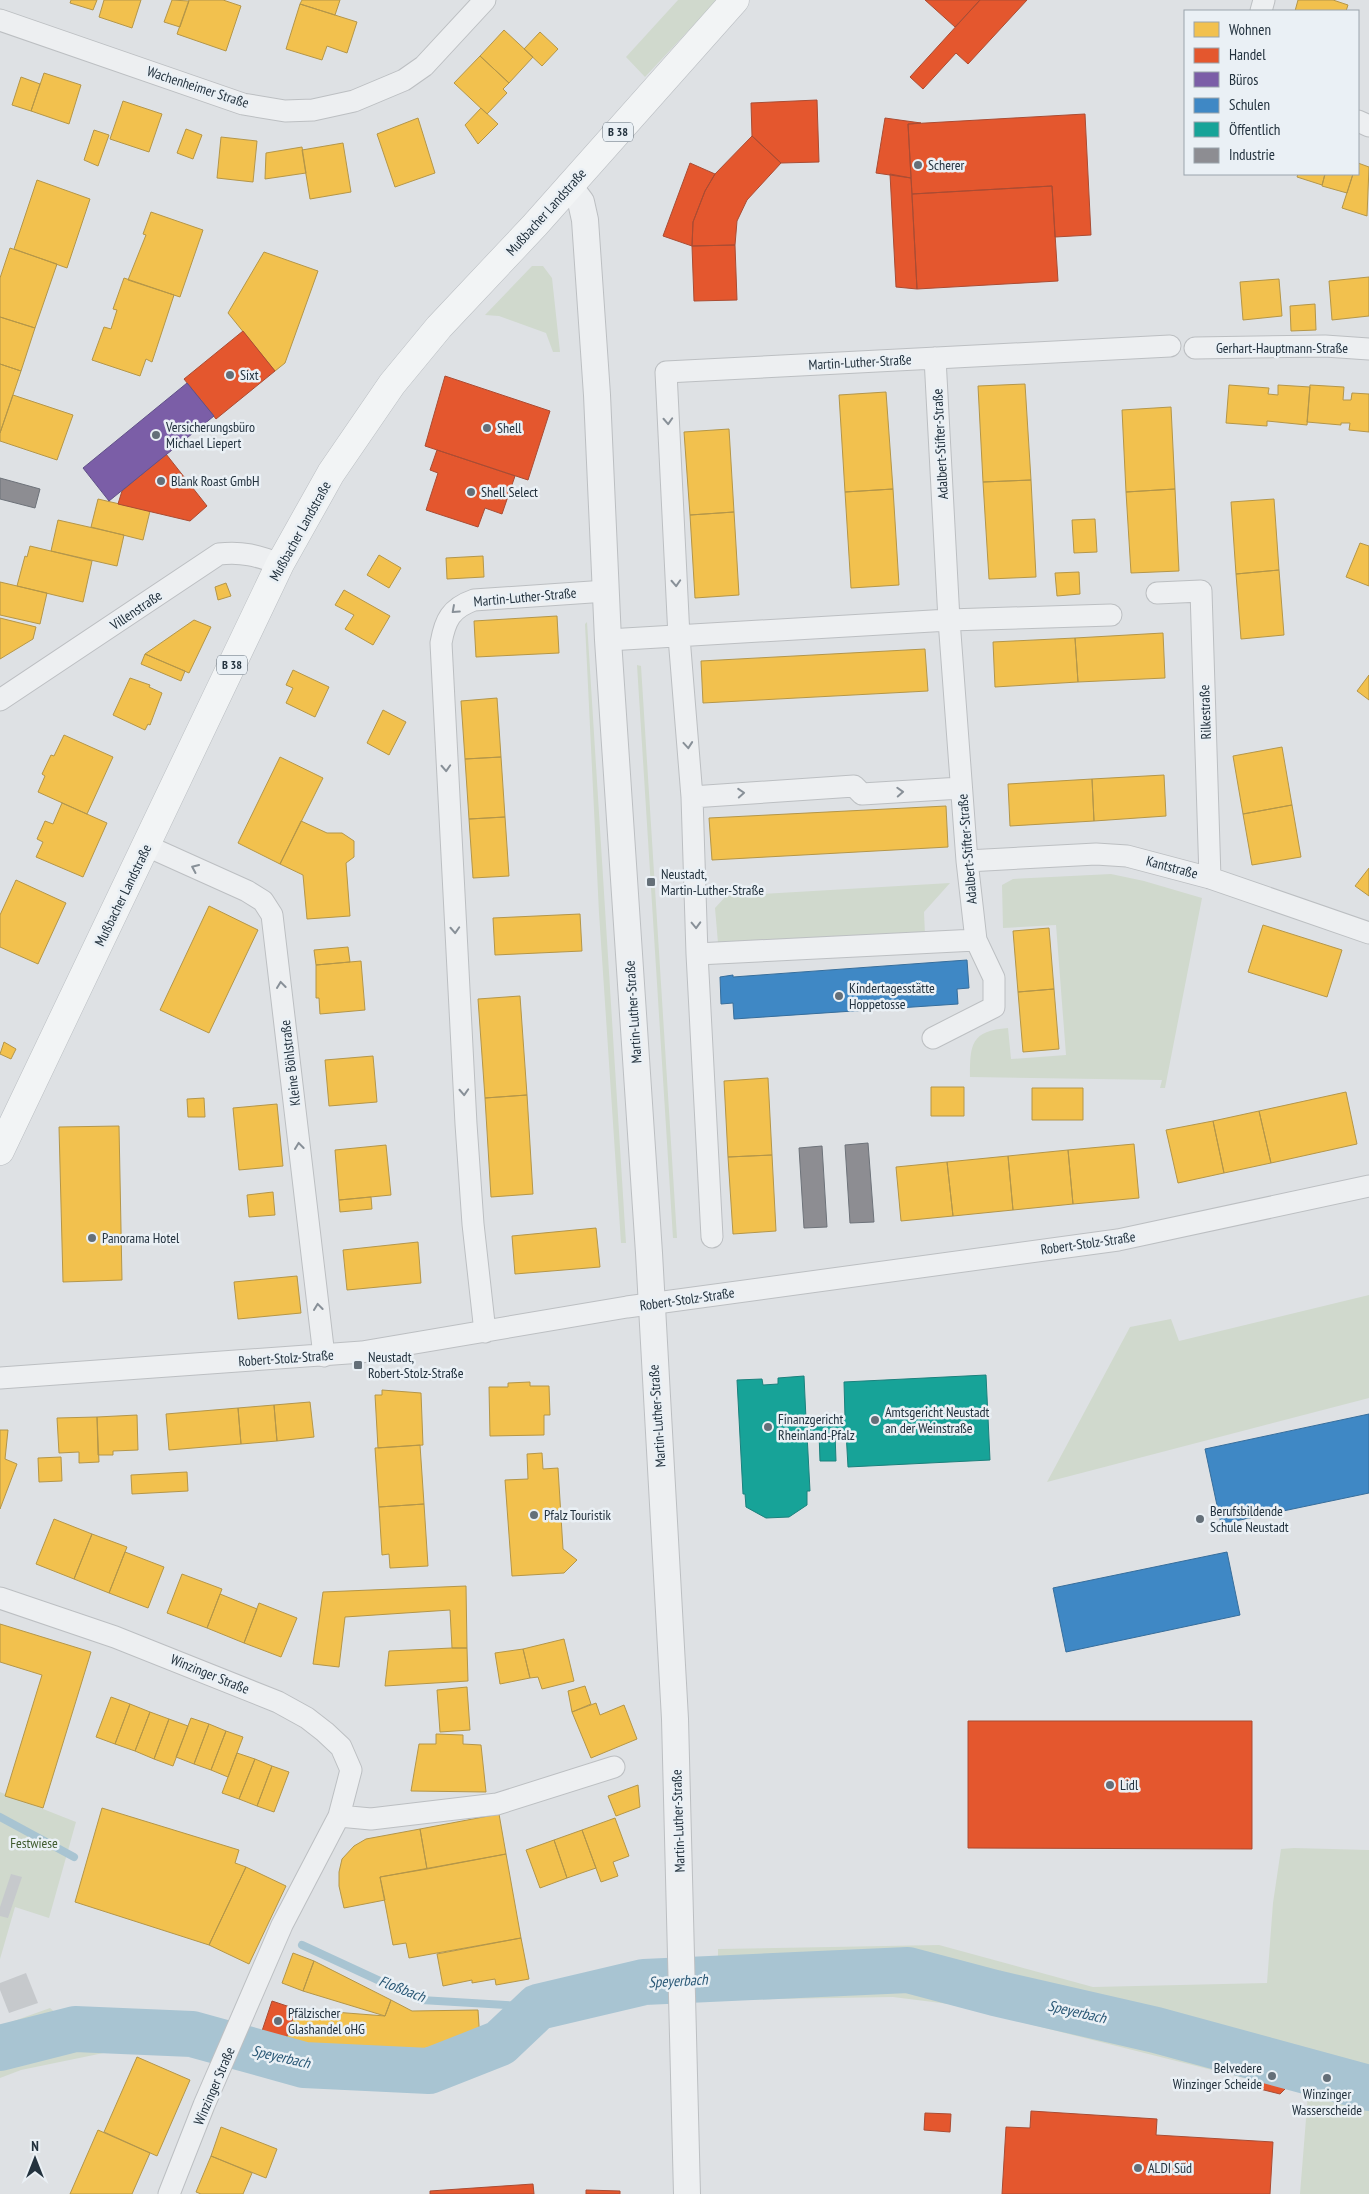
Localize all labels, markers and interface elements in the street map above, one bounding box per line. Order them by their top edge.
legend [1184,10,1359,175]
text: Wohnen [1229,20,1271,39]
text: Handel [1229,45,1266,64]
street label: Wachenheimer Straße [145,62,251,112]
text: Büros [1229,70,1258,89]
text: Schulen [1229,95,1270,114]
text: Öffentlich [1229,120,1280,139]
road number: B 38 [603,122,633,142]
text: Industrie [1229,145,1275,164]
place label: Scherer [928,156,965,174]
marker: Scherer [912,159,924,171]
street label: Mußbacher Landstraße [502,164,590,259]
street label: Gerhart-Hauptmann-Straße [1216,339,1348,357]
street label: Martin-Luther-Straße [808,350,912,374]
place label: Sixt [240,366,259,384]
marker: Sixt [224,369,236,381]
street label: Adalbert-Stifter-Straße [928,388,952,500]
one-way arrow [663,417,673,425]
place label: Versicherungsbüro Michael Liepert [165,418,255,452]
place label: Shell [497,419,522,437]
marker: Shell [481,422,493,434]
marker: Versicherungsbüro Michael Liepert [150,429,162,441]
place label: Blank Roast GmbH [171,472,260,490]
marker: Blank Roast GmbH [155,475,167,487]
street label: Mußbacher Landstraße [265,478,335,584]
place label: Shell Select [481,483,538,501]
marker: Shell Select [465,486,477,498]
one-way arrow [671,579,682,587]
street label: Martin-Luther-Straße [473,584,577,610]
street label: Villenstraße [106,586,166,634]
one-way arrow [452,604,461,613]
road number: B 38 [217,656,247,674]
street label: Rilkestraße [1195,684,1215,740]
one-way arrow [682,741,693,749]
one-way arrow [441,764,452,772]
one-way arrow [896,786,904,797]
one-way arrow [737,788,745,799]
street label: Adalbert-Stifter-Straße [953,793,981,905]
street label: Mußbacher Landstraße [91,841,156,949]
street label: Kantstraße [1144,851,1200,883]
one-way arrow [191,863,200,874]
place label: Neustadt, Martin-Luther-Straße [661,865,764,899]
marker: Neustadt, Martin-Luther-Straße [645,876,657,888]
one-way arrow [691,922,701,929]
one-way arrow [450,926,461,934]
street label: Martin-Luther-Straße [620,960,646,1064]
place label: Kindertagesstätte Hoppetosse [849,979,935,1013]
one-way arrow [276,980,287,988]
marker: Kindertagesstätte Hoppetosse [833,990,845,1002]
street label: Kleine Böhlstraße [276,1019,304,1107]
one-way arrow [459,1088,470,1096]
one-way arrow [294,1142,305,1150]
street label: Robert-Stolz-Straße [1039,1227,1137,1259]
place label: Panorama Hotel [102,1229,180,1247]
marker: Panorama Hotel [86,1232,98,1244]
street label: Robert-Stolz-Straße [638,1283,736,1315]
one-way arrow [313,1303,324,1311]
street label: Robert-Stolz-Straße [238,1346,334,1370]
place label: Neustadt, Robert-Stolz-Straße [368,1348,464,1382]
marker: Neustadt, Robert-Stolz-Straße [352,1359,364,1371]
street label: Martin-Luther-Straße [644,1364,670,1468]
place label: Amtsgericht Neustadt an der Weinstraße [885,1403,990,1437]
place label: Finanzgericht Rheinland-Pfalz [778,1410,855,1444]
marker: Amtsgericht Neustadt an der Weinstraße [869,1414,881,1426]
marker: Finanzgericht Rheinland-Pfalz [762,1421,774,1433]
place label: Berufsbildende Schule Neustadt [1210,1502,1289,1536]
place label: Pfalz Touristik [544,1506,612,1524]
marker: Pfalz Touristik [528,1509,540,1521]
marker: Berufsbildende Schule Neustadt [1194,1513,1206,1525]
street label: Winzinger Straße [168,1650,252,1698]
street label: Martin-Luther-Straße [667,1769,689,1873]
place label: Lidl [1120,1776,1139,1794]
marker: Lidl [1104,1779,1116,1791]
park label: Festwiese [10,1834,58,1852]
water label: Speyerbach [648,1969,709,1992]
water label: Floßbach [376,1971,429,2006]
water label: Speyerbach [1046,1996,1109,2028]
place label: Pfälzischer Glashandel oHG [288,2004,365,2038]
marker: Pfälzischer Glashandel oHG [272,2015,284,2027]
water label: Speyerbach [250,2041,313,2073]
street label: Winzinger Straße [189,2044,239,2128]
place label: Belvedere Winzinger Scheide [1173,2059,1262,2093]
marker: Belvedere Winzinger Scheide [1266,2070,1278,2082]
marker: Winzinger Wasserscheide [1321,2072,1333,2084]
place label: Winzinger Wasserscheide [1292,2085,1362,2119]
north arrow [10,2134,60,2184]
text: N [31,2137,39,2155]
place label: ALDI Süd [1148,2159,1192,2177]
marker: ALDI Süd [1132,2162,1144,2174]

